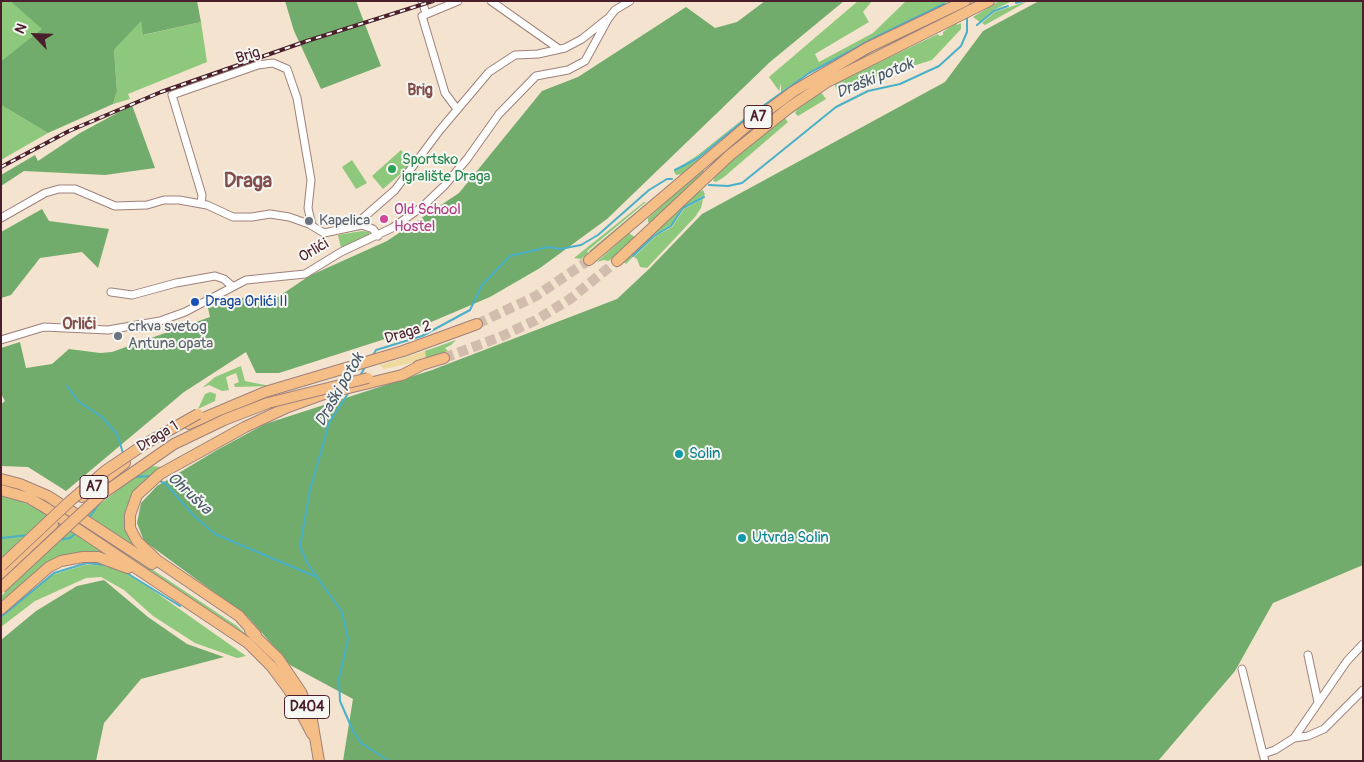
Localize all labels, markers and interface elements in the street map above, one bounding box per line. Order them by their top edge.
north arrow [10,10,60,60]
text: N [11,21,31,36]
street label: Brig [234,44,262,68]
water label: Draški potok [834,55,916,103]
district label: Brig [407,81,433,101]
road number: A7 [744,105,772,128]
place label: Sportsko igralište Draga [402,151,490,186]
marker: Sportsko igralište Draga [386,163,398,175]
district label: Draga [224,170,272,194]
place label: Old School Hostel [394,201,461,236]
place label: Kapelica [319,212,370,230]
marker: Old School Hostel [378,213,390,225]
marker: Kapelica [303,215,315,227]
street label: Orlići [296,235,332,267]
place label: Draga Orlići II [205,293,288,311]
marker: Draga Orlići II [189,296,201,308]
district label: Orlići [62,315,96,335]
street label: Draga 2 [382,317,434,349]
place label: crkva svetog Antuna opata [128,318,213,353]
marker: crkva svetog Antuna opata [112,330,124,342]
water label: Draški potok [311,350,369,430]
street label: Draga 1 [134,418,182,456]
place label: Solin [689,445,720,463]
marker: Solin [673,448,685,460]
water label: Ohrušva [163,469,215,519]
road number: A7 [80,476,108,498]
place label: Utvrda Solin [752,529,829,547]
marker: Utvrda Solin [736,532,748,544]
road number: D404 [284,696,330,719]

